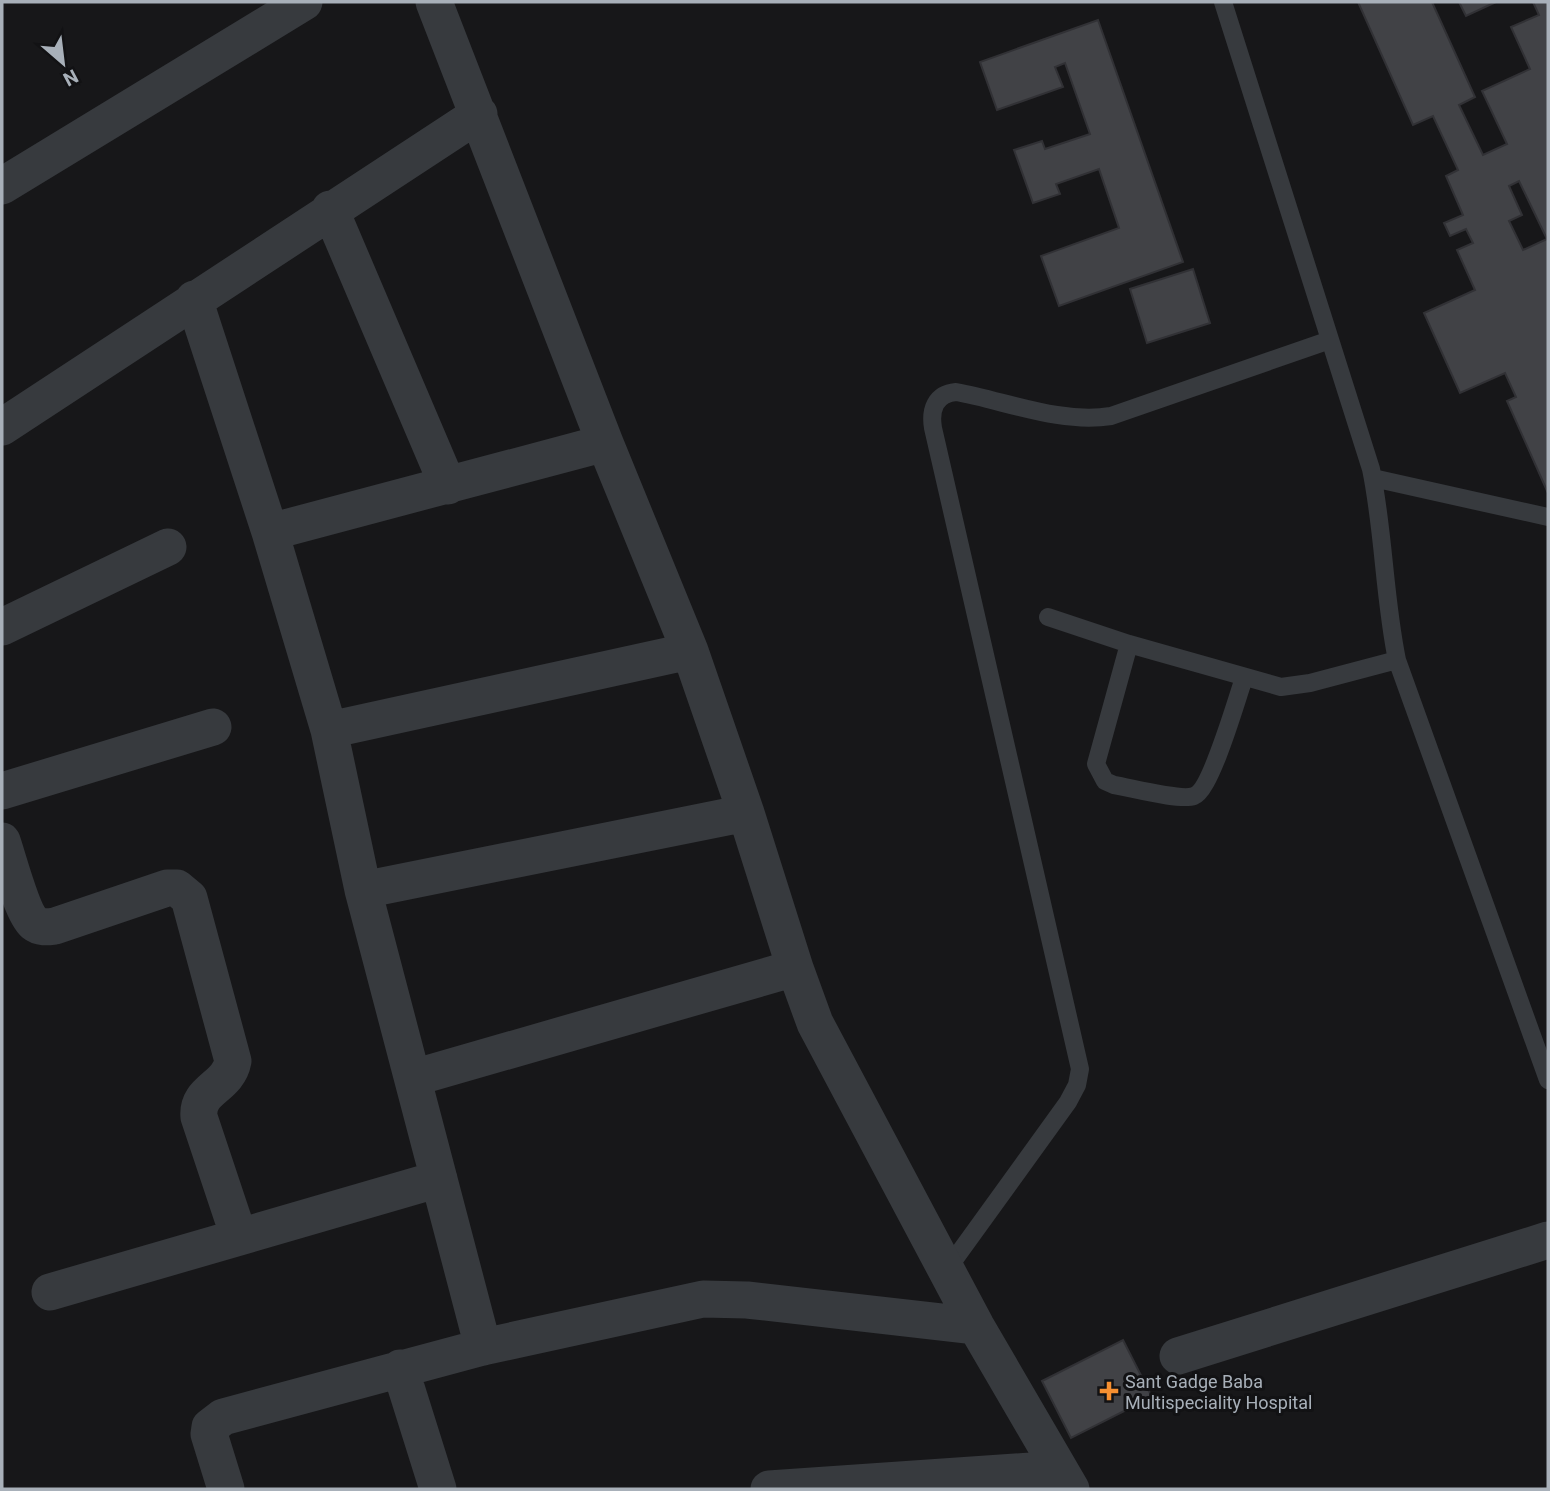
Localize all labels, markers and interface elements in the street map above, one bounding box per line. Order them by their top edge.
north arrow [28,28,98,98]
text: N [59,64,82,91]
place label: Sant Gadge Baba Multispeciality Hospital [1125,1371,1312,1413]
marker: Sant Gadge Baba Multispeciality Hospital [1099,1381,1119,1401]

